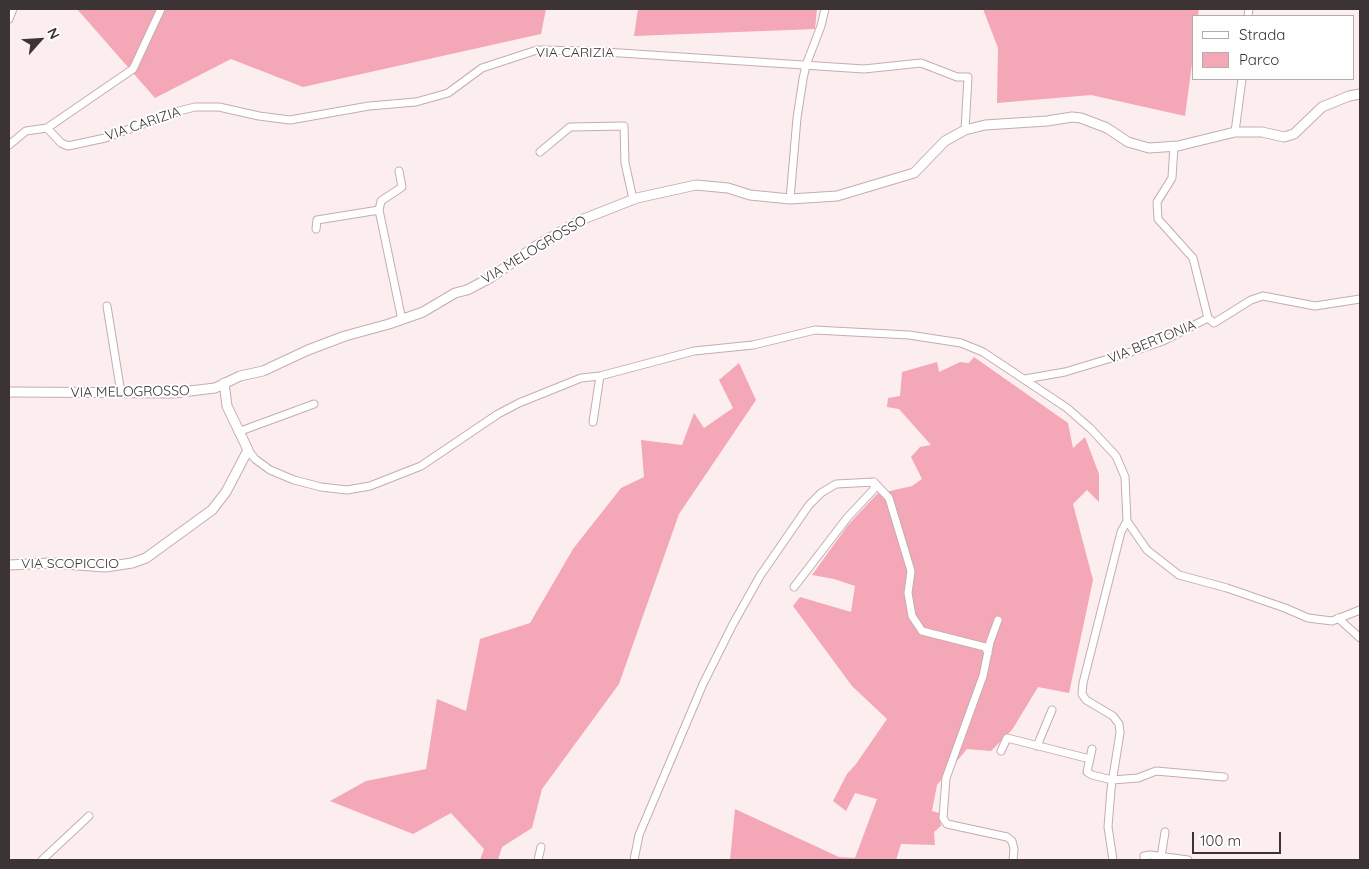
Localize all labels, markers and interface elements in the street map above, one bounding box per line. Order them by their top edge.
north arrow [15,15,65,65]
legend [1192,15,1354,80]
text: N [43,25,64,42]
text: Strada [1239,25,1285,44]
street label: VIA CARIZIA [536,45,614,61]
text: Parco [1239,50,1279,69]
street label: VIA CARIZIA [103,103,183,145]
street label: VIA MELOGROSSO [478,212,590,288]
street label: VIA BERTONIA [1105,317,1199,367]
street label: VIA MELOGROSSO [70,383,190,401]
street label: VIA SCOPICCIO [21,556,119,572]
scale bar [1194,822,1283,854]
text: 100 m [1200,831,1241,850]

